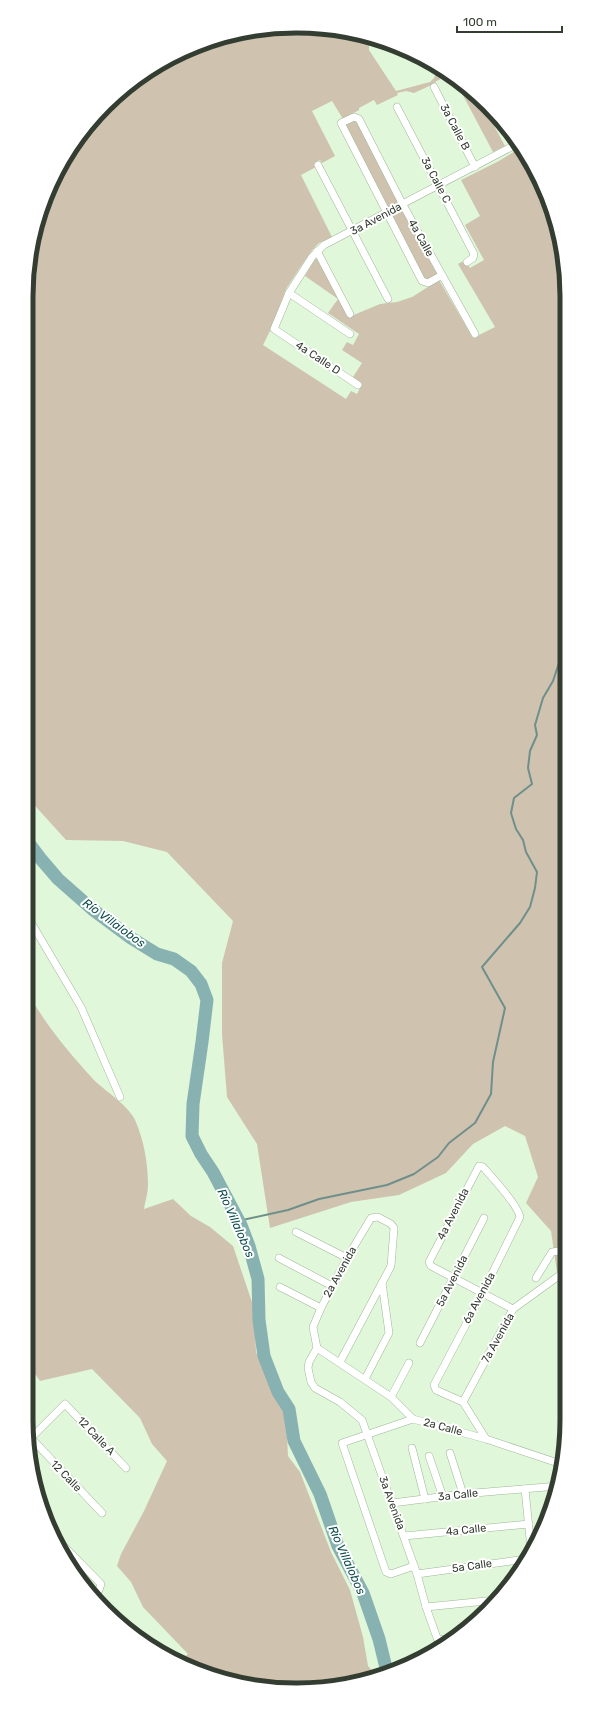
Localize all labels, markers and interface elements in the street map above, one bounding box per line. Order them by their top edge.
scale bar [457,8,562,34]
text: 100 m [463,15,497,29]
street label: 3a Calle B [437,102,473,152]
street label: 3a Calle C [418,155,454,205]
street label: 3a Avenida [348,200,404,238]
street label: 4a Calle [405,217,437,259]
street label: 4a Calle D [293,339,343,377]
water label: Río Villalobos [80,896,148,950]
water label: Río Villalobos [215,1186,257,1260]
street label: 4a Avenida [434,1186,472,1242]
street label: 2a Avenida [321,1244,359,1300]
street label: 5a Avenida [433,1253,471,1309]
street label: 6a Avenida [460,1270,498,1326]
street label: 7a Avenida [479,1311,517,1365]
street label: 12 Calle A [74,1414,118,1458]
street label: 2a Calle [422,1416,464,1438]
street label: 12 Calle [48,1458,84,1494]
street label: 3a Avenida [376,1474,408,1532]
street label: 3a Calle [437,1486,479,1504]
street label: 4a Calle [445,1521,487,1539]
water label: Río Villalobos [326,1523,368,1597]
street label: 5a Calle [451,1557,493,1575]

